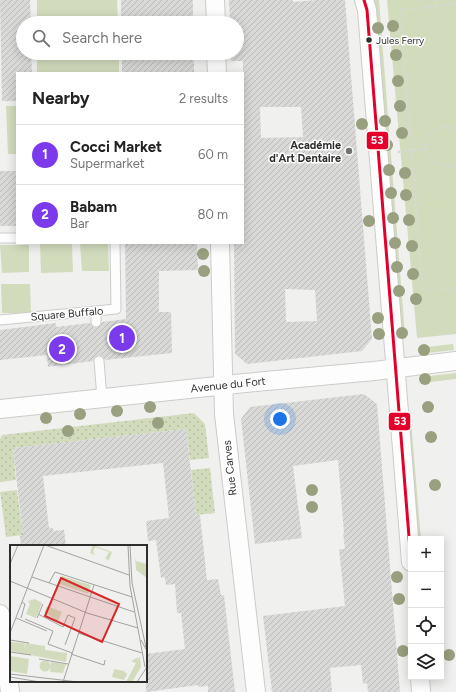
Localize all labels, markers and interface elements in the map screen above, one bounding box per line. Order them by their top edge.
search box [16,16,244,60]
icon: search [30,27,52,49]
text: Search here [62,29,142,47]
place label: Jules Ferry [376,34,425,47]
marker: Jules Ferry [364,35,374,45]
text: Nearby [32,88,90,108]
text: 2 results [179,91,228,106]
line badge: 53 [366,131,389,150]
text: 53 [371,134,383,147]
text: Cocci Market [70,138,162,156]
place label: Académie d'Art Dentaire [269,139,341,165]
marker: Académie d'Art Dentaire [344,146,354,156]
text: 1 [42,147,48,162]
text: 60 m [198,147,228,162]
text: Supermarket [70,156,145,171]
text: Babam [70,198,117,216]
text: 2 [41,207,49,222]
text: 80 m [197,207,228,222]
text: Bar [70,216,89,231]
street label: Square Buffalo [30,304,104,324]
pin: 1 [109,323,135,353]
pin: 2 [49,334,75,364]
street label: Avenue du Fort [190,375,266,395]
your location [270,409,290,429]
line badge: 53 [388,412,411,431]
text: 53 [394,415,406,428]
street label: Rue Carves [221,440,239,496]
map controls [408,536,444,680]
button: + [408,536,444,572]
inset map [10,545,147,682]
button: − [408,572,444,608]
button: locate [408,608,444,644]
button: layers [408,644,444,680]

